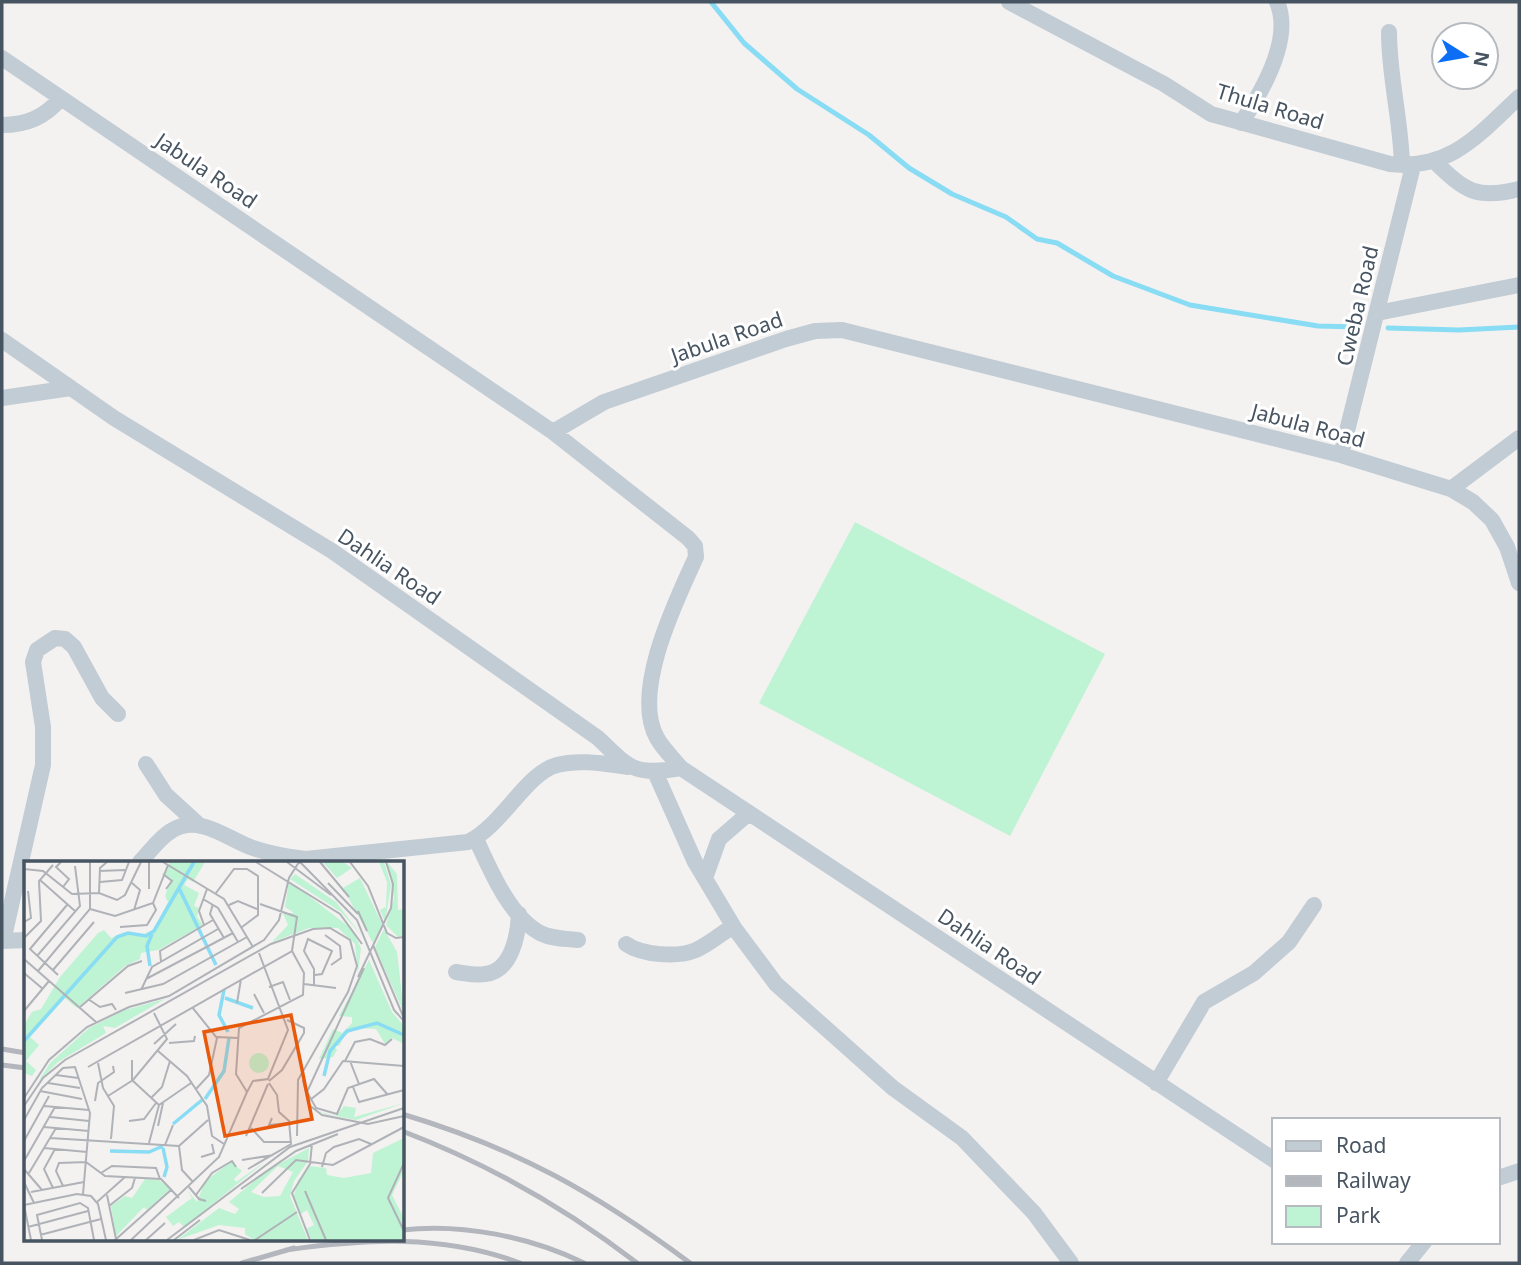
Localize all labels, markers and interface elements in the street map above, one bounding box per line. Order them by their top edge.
north arrow [1430,21,1500,91]
text: N [1467,49,1496,69]
street label: Thula Road [1213,76,1327,136]
street label: Jabula Road [149,125,263,214]
street label: Cweba Road [1330,243,1384,368]
street label: Jabula Road [665,305,786,370]
street label: Jabula Road [1246,396,1368,454]
street label: Dahlia Road [333,521,447,611]
inset map [24,861,404,1240]
street label: Dahlia Road [933,901,1047,991]
legend [1272,1118,1500,1244]
text: Road [1336,1131,1386,1159]
text: Railway [1336,1166,1411,1194]
text: Park [1336,1201,1381,1229]

